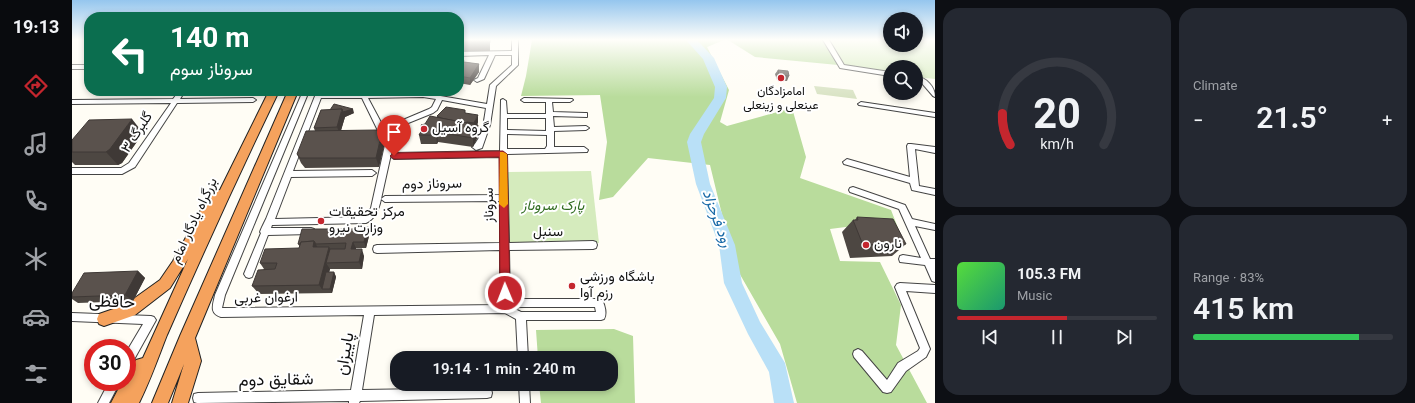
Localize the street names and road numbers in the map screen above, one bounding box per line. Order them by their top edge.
street label: گلبرگ ۳ [117,108,159,158]
street label: سروناز دوم [402,173,462,197]
street label: بزرگراه یادگار امام [165,174,225,268]
street label: سروناز [479,187,501,224]
street label: سنبل [533,222,563,244]
street label: ارغوان غربی [234,287,298,311]
street label: حافظی [88,289,136,317]
street label: پاییزان [329,330,363,378]
street label: شقایق دوم [238,367,314,395]

